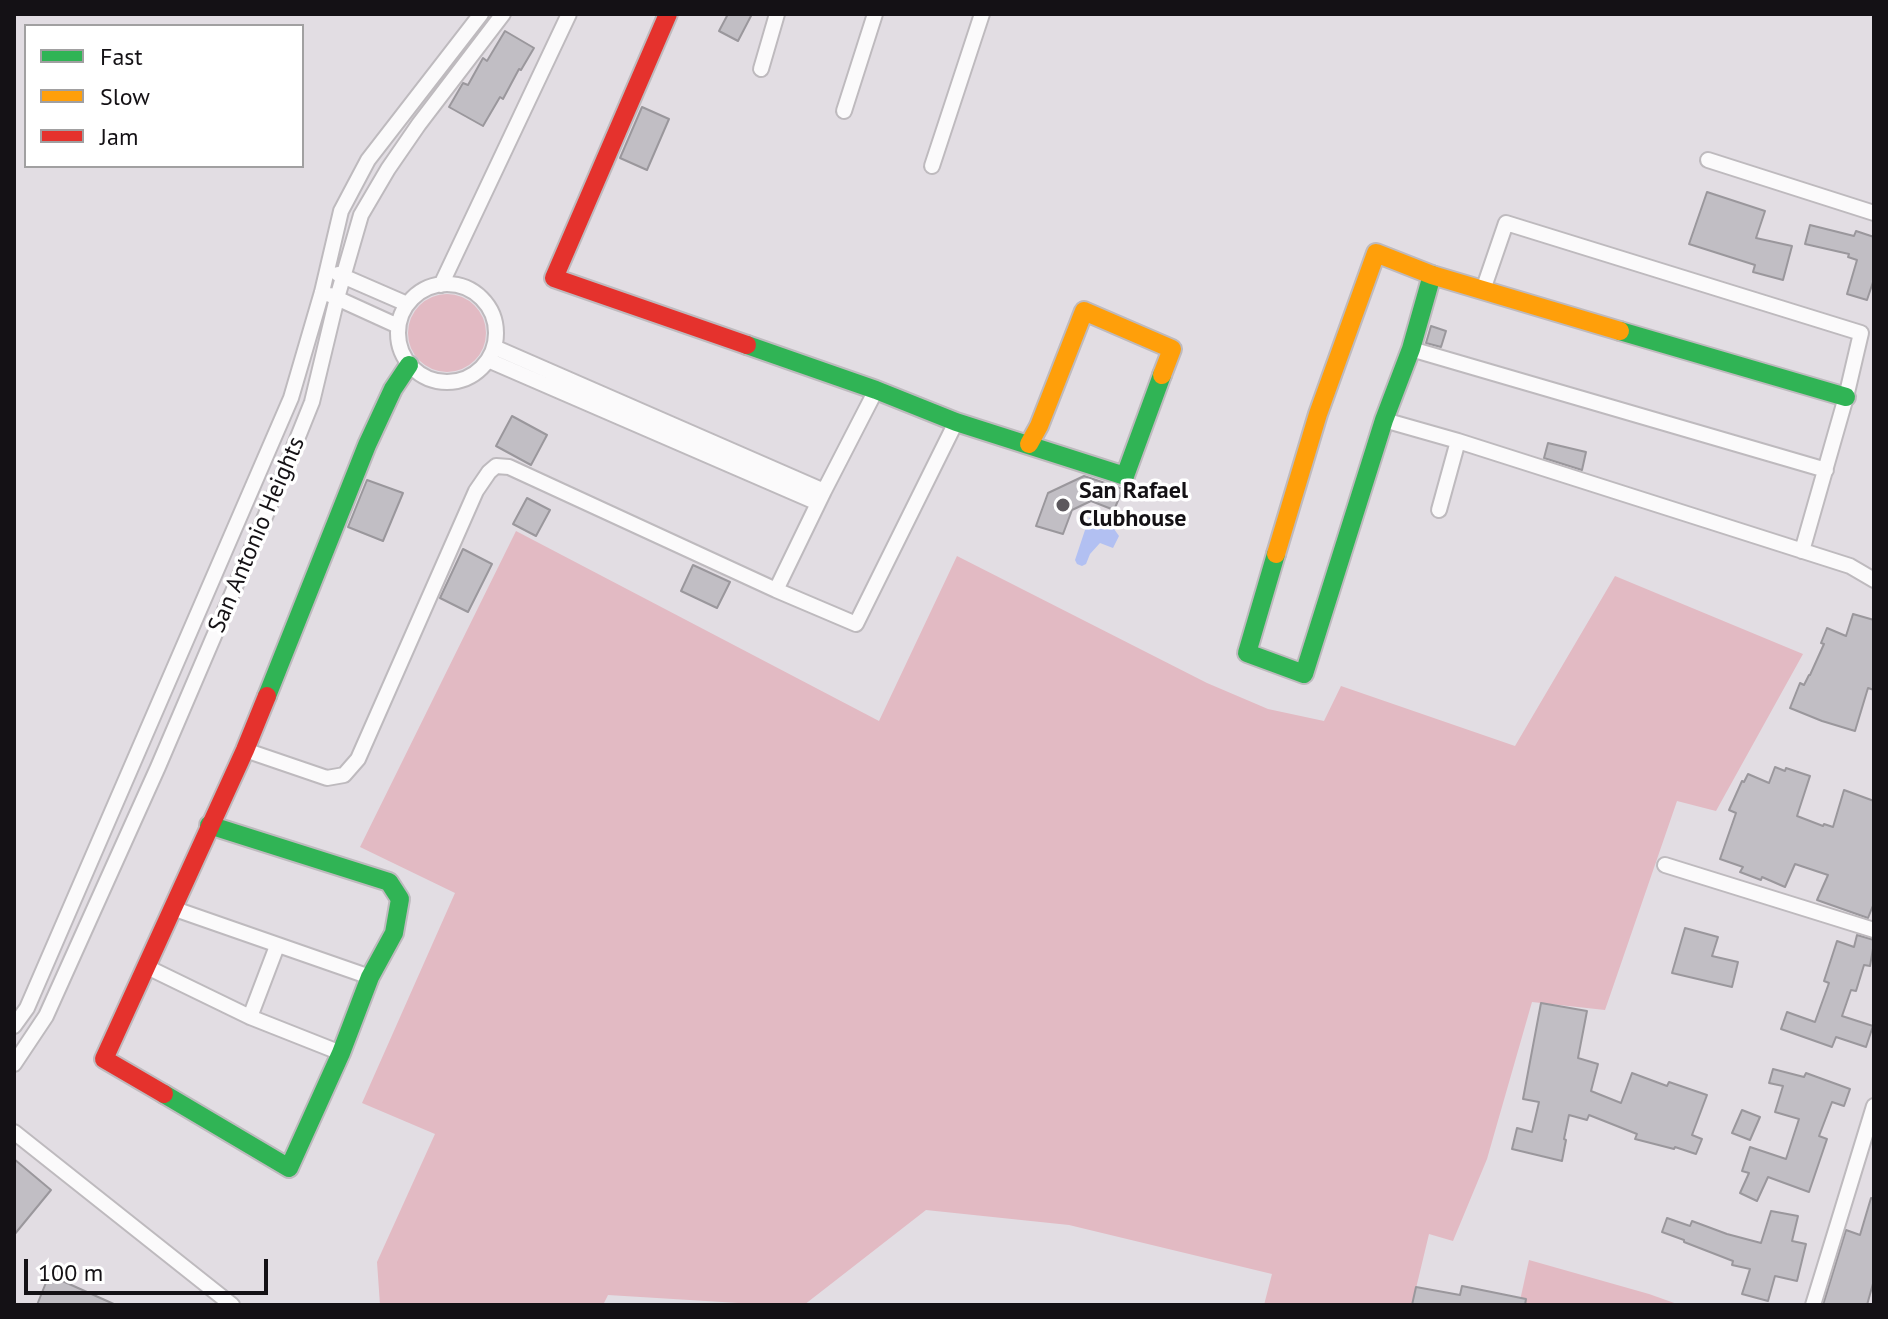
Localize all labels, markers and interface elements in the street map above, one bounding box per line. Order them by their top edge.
legend [24,24,304,168]
text: Fast [100,41,143,72]
text: Slow [100,81,150,112]
text: Jam [100,121,138,152]
street label: San Antonio Heights [203,433,311,637]
place label: San Rafael Clubhouse [1079,477,1188,533]
marker: San Rafael Clubhouse [1054,496,1072,514]
scale bar [28,1243,272,1293]
text: 100 m [38,1257,103,1288]

